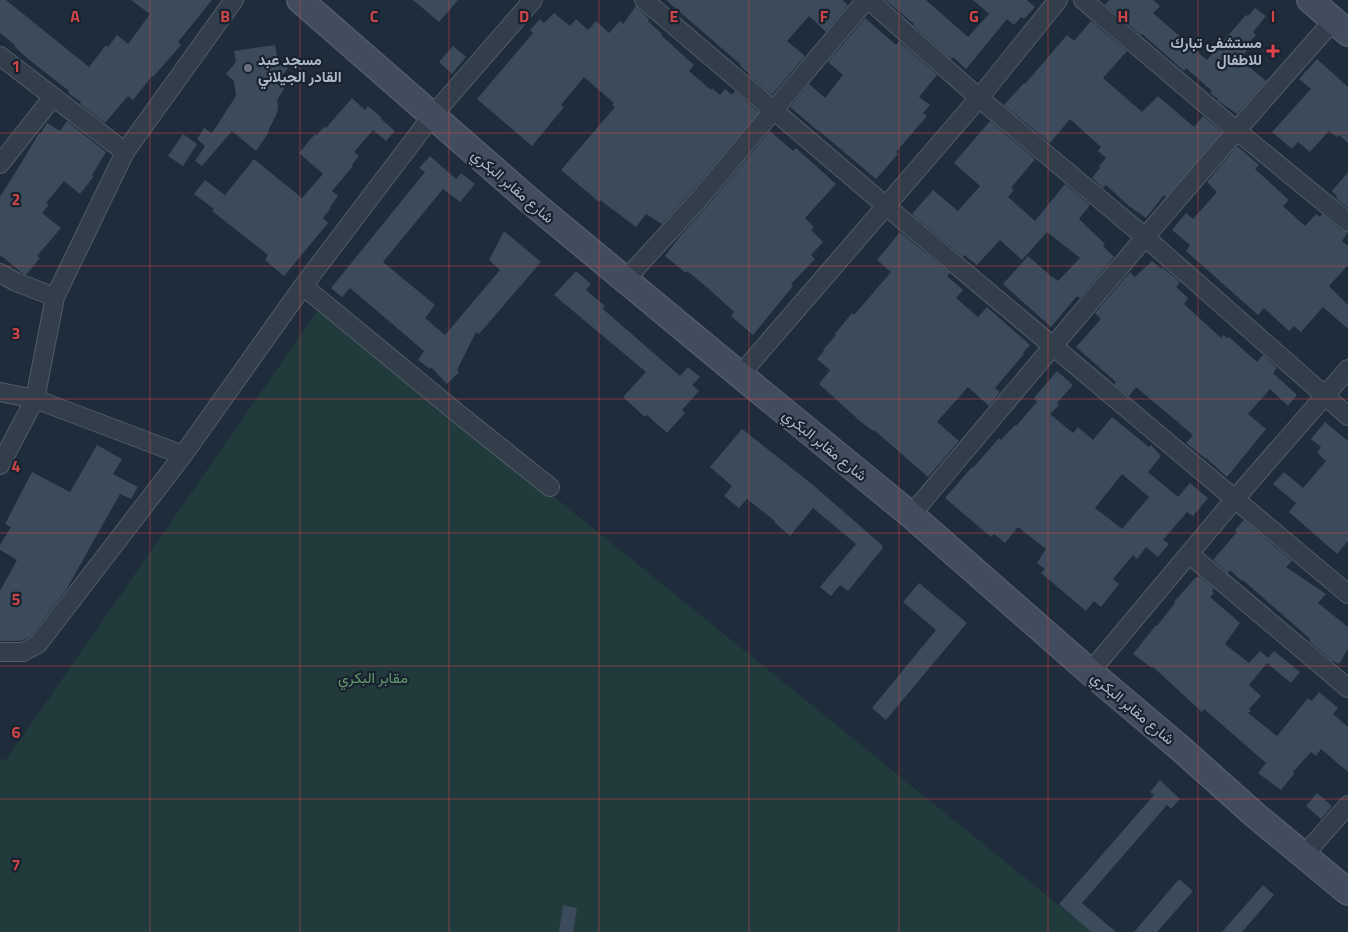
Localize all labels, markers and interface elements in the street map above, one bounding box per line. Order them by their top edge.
text: A [70,4,80,28]
text: B [220,4,230,28]
text: C [370,4,379,28]
text: D [519,4,529,28]
text: E [670,4,679,28]
text: F [820,4,829,28]
text: G [969,4,979,28]
text: H [1118,4,1128,28]
text: I [1271,4,1275,28]
place label: مستشفى تبارك للاطفال [1170,31,1262,71]
marker: مستشفى تبارك للاطفال [1266,44,1280,58]
place label: مسجد عبد القادر الجيلاني [258,48,342,90]
text: 1 [12,54,20,78]
marker: مسجد عبد القادر الجيلاني [242,62,254,74]
street label: شارع مقابر البكري [465,143,560,230]
text: 2 [12,187,20,211]
text: 3 [12,321,20,345]
street label: شارع مقابر البكري [776,404,873,488]
text: 4 [12,454,21,478]
text: 5 [12,587,21,611]
park label: مقابر البكري [338,666,408,691]
street label: شارع مقابر البكري [1085,666,1180,752]
text: 6 [12,720,21,744]
text: 7 [12,853,20,877]

